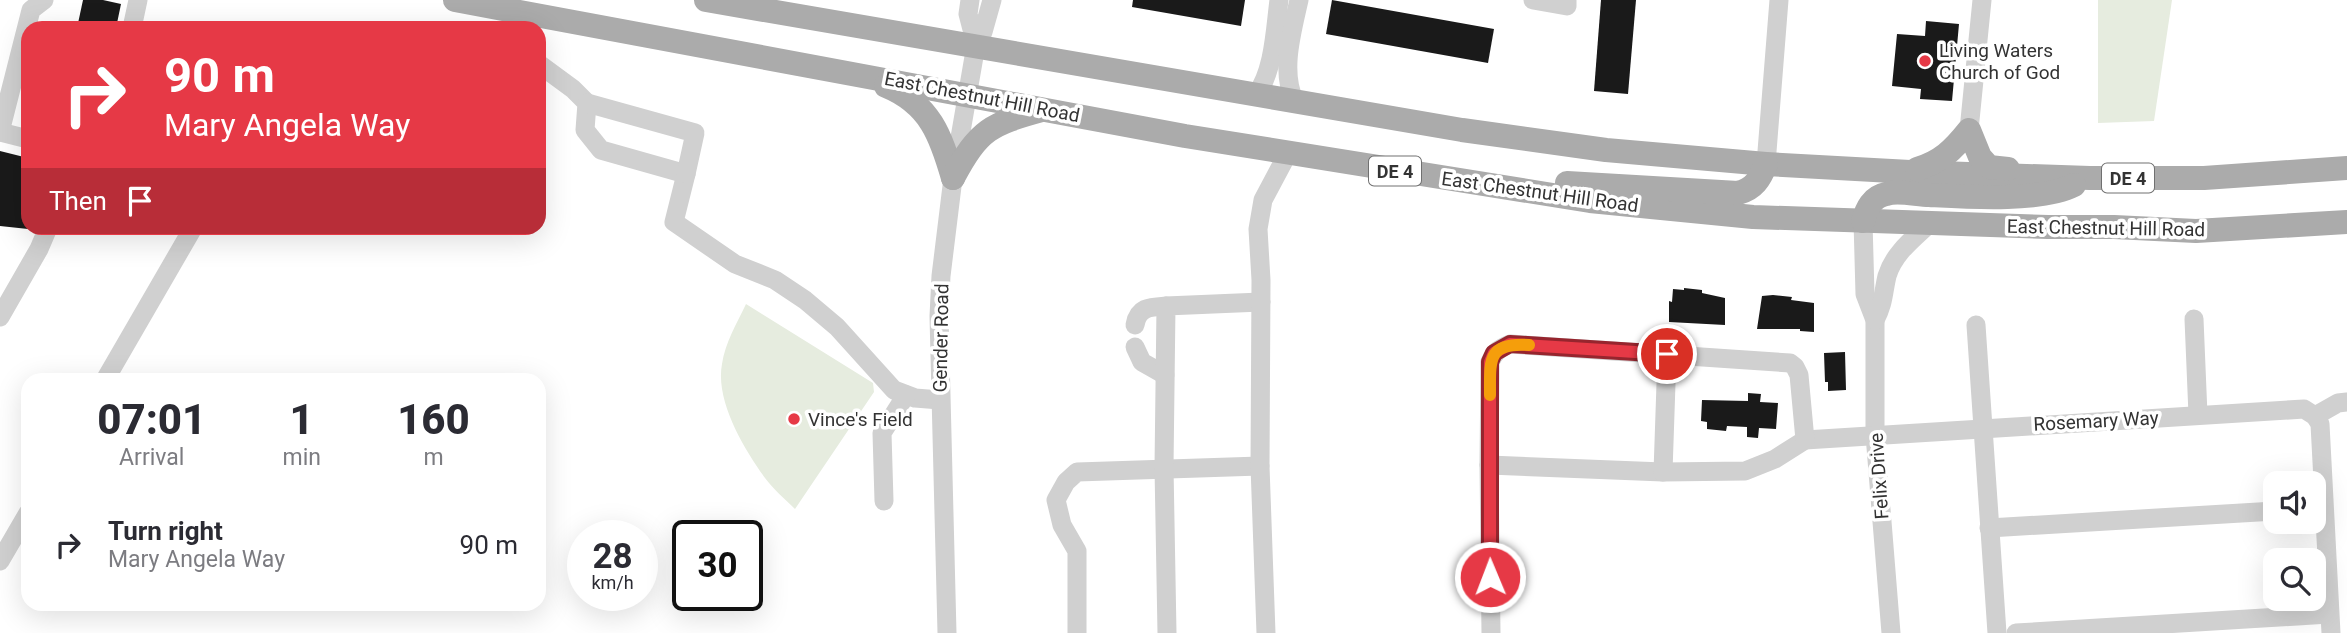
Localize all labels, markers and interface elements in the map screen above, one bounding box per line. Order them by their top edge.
place label: Living Waters Church of God [1939,39,2060,84]
text: 90 m [164,47,275,104]
icon: right [49,49,140,140]
marker: Living Waters Church of God [1917,53,1933,69]
street label: East Chestnut Hill Road [882,67,1082,127]
text: Mary Angela Way [164,106,410,144]
road number: DE 4 [1369,156,1421,186]
road number: DE 4 [2102,163,2154,192]
street label: East Chestnut Hill Road [1440,167,1640,217]
icon: arrive [121,182,159,220]
text: Then [49,186,107,216]
street label: East Chestnut Hill Road [2007,215,2205,241]
street label: Gender Road [929,283,953,393]
pin [1637,324,1697,384]
icon: arrive [1648,335,1686,373]
text: 07:01 [97,395,206,444]
text: 1 [290,395,314,444]
text: 160 [397,395,470,444]
street label: Rosemary Way [2033,406,2159,436]
place label: Vince's Field [808,408,913,431]
marker: Vince's Field [786,411,802,427]
street label: Felix Drive [1865,432,1893,520]
text: Arrival [119,444,184,471]
text: min [282,444,321,471]
text: m [423,444,444,471]
map controls [2263,471,2326,611]
button: sound [2263,471,2326,534]
text: Turn right [108,516,223,546]
speed limit sign: 30 [672,520,763,611]
icon: right [49,526,87,564]
text: 90 m [460,530,518,560]
text: 28 [592,536,633,577]
position arrow [1453,540,1527,614]
text: Mary Angela Way [108,546,285,573]
button: search [2263,548,2326,611]
text: km/h [591,572,634,593]

